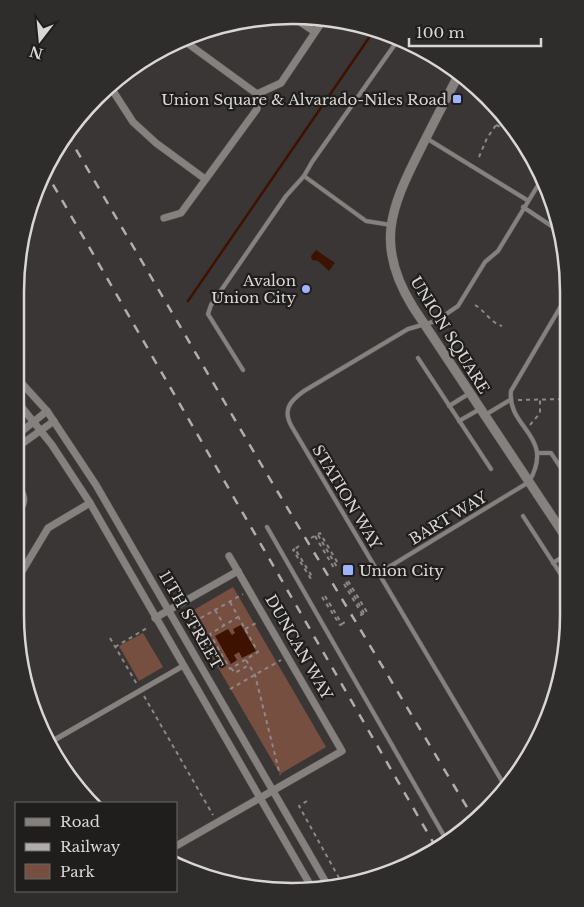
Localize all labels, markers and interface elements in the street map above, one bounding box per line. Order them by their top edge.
north arrow [15,15,65,65]
scale bar [409,15,542,47]
text: 100 m [416,23,465,42]
text: N [28,42,45,63]
place label: Union Square & Alvarado-Niles Road [161,90,447,109]
marker: Union Square & Alvarado-Niles Road [451,93,463,105]
place label: Avalon Union City [211,271,296,307]
street label: UNION SQUARE [406,273,494,397]
marker: Avalon Union City [300,283,312,295]
street label: STATION WAY [308,441,386,553]
street label: BART WAY [405,487,491,549]
place label: Union City [359,561,444,580]
marker: Union City [341,563,355,577]
street label: 11TH STREET [155,567,227,673]
street label: DUNCAN WAY [261,591,337,704]
legend [15,802,178,892]
text: Road [60,812,100,831]
text: Railway [60,837,121,856]
text: Park [60,862,96,881]

